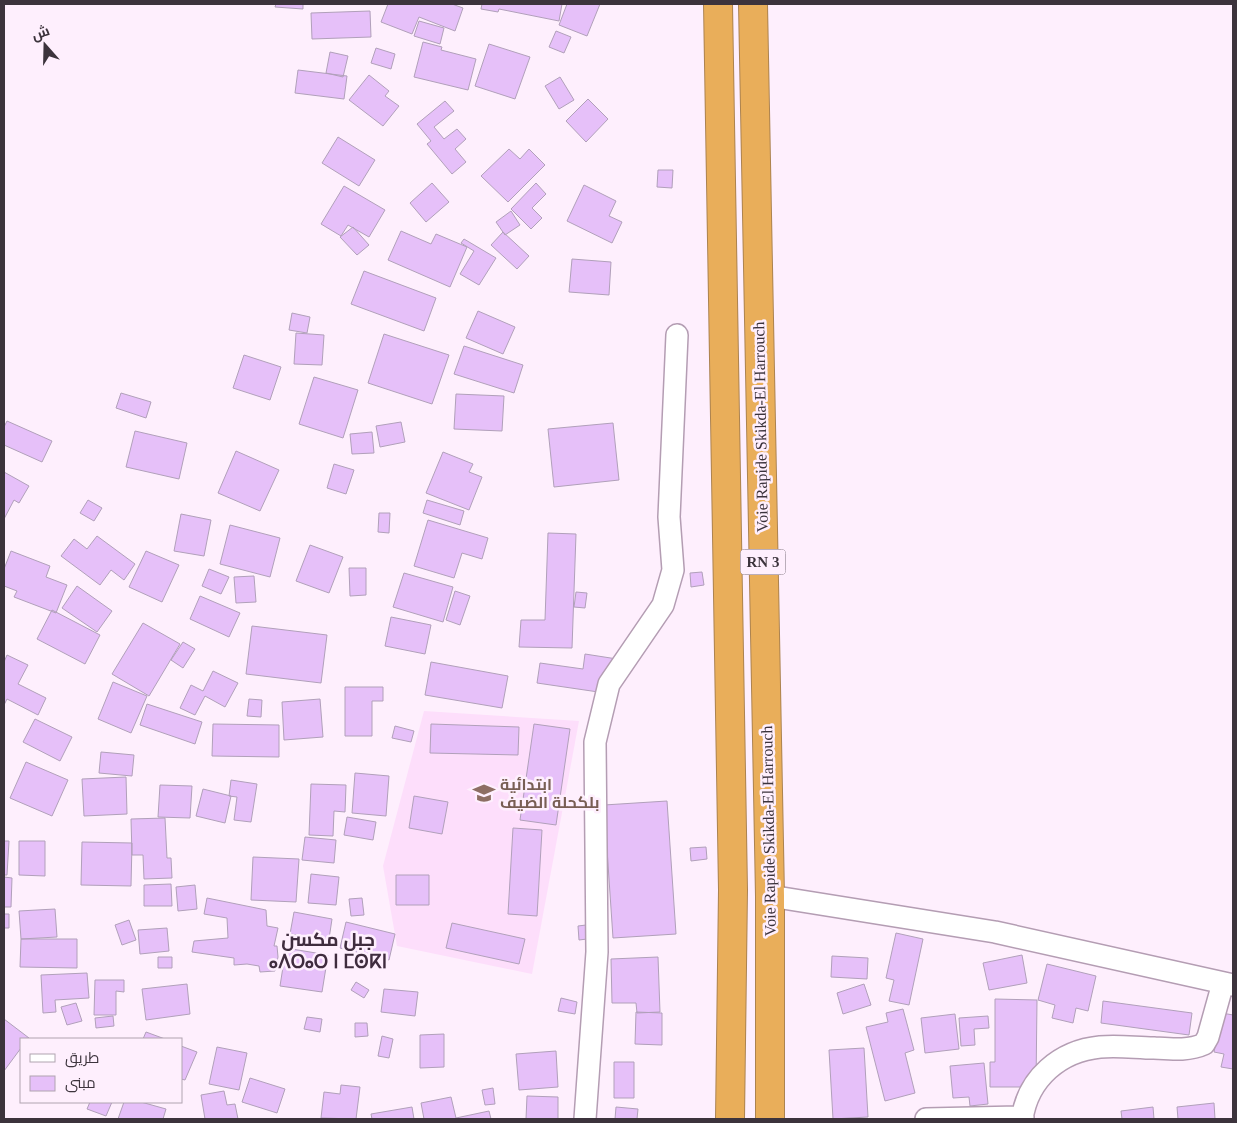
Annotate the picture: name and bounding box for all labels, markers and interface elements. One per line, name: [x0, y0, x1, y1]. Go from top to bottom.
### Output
north arrow: [20, 20, 70, 70]
text: ش: [29, 22, 52, 44]
street label: Voie Rapide Skikda-El Harrouch: [750, 321, 772, 533]
road number: RN 3: [740, 550, 786, 574]
street label: Voie Rapide Skikda-El Harrouch: [758, 725, 780, 937]
place label: ابتدائية بلكحلة الضيف: [500, 776, 599, 811]
school or university icon: ابتدائية بلكحلة الضيف: [471, 780, 497, 806]
district label: جبل مكسن ⴰⴷⵔⴰⵔ ⵏ ⵎⵙⴽⵏ: [269, 929, 387, 972]
legend: [20, 1038, 182, 1103]
text: طريق: [65, 1050, 99, 1068]
text: مبنى: [65, 1075, 96, 1093]

